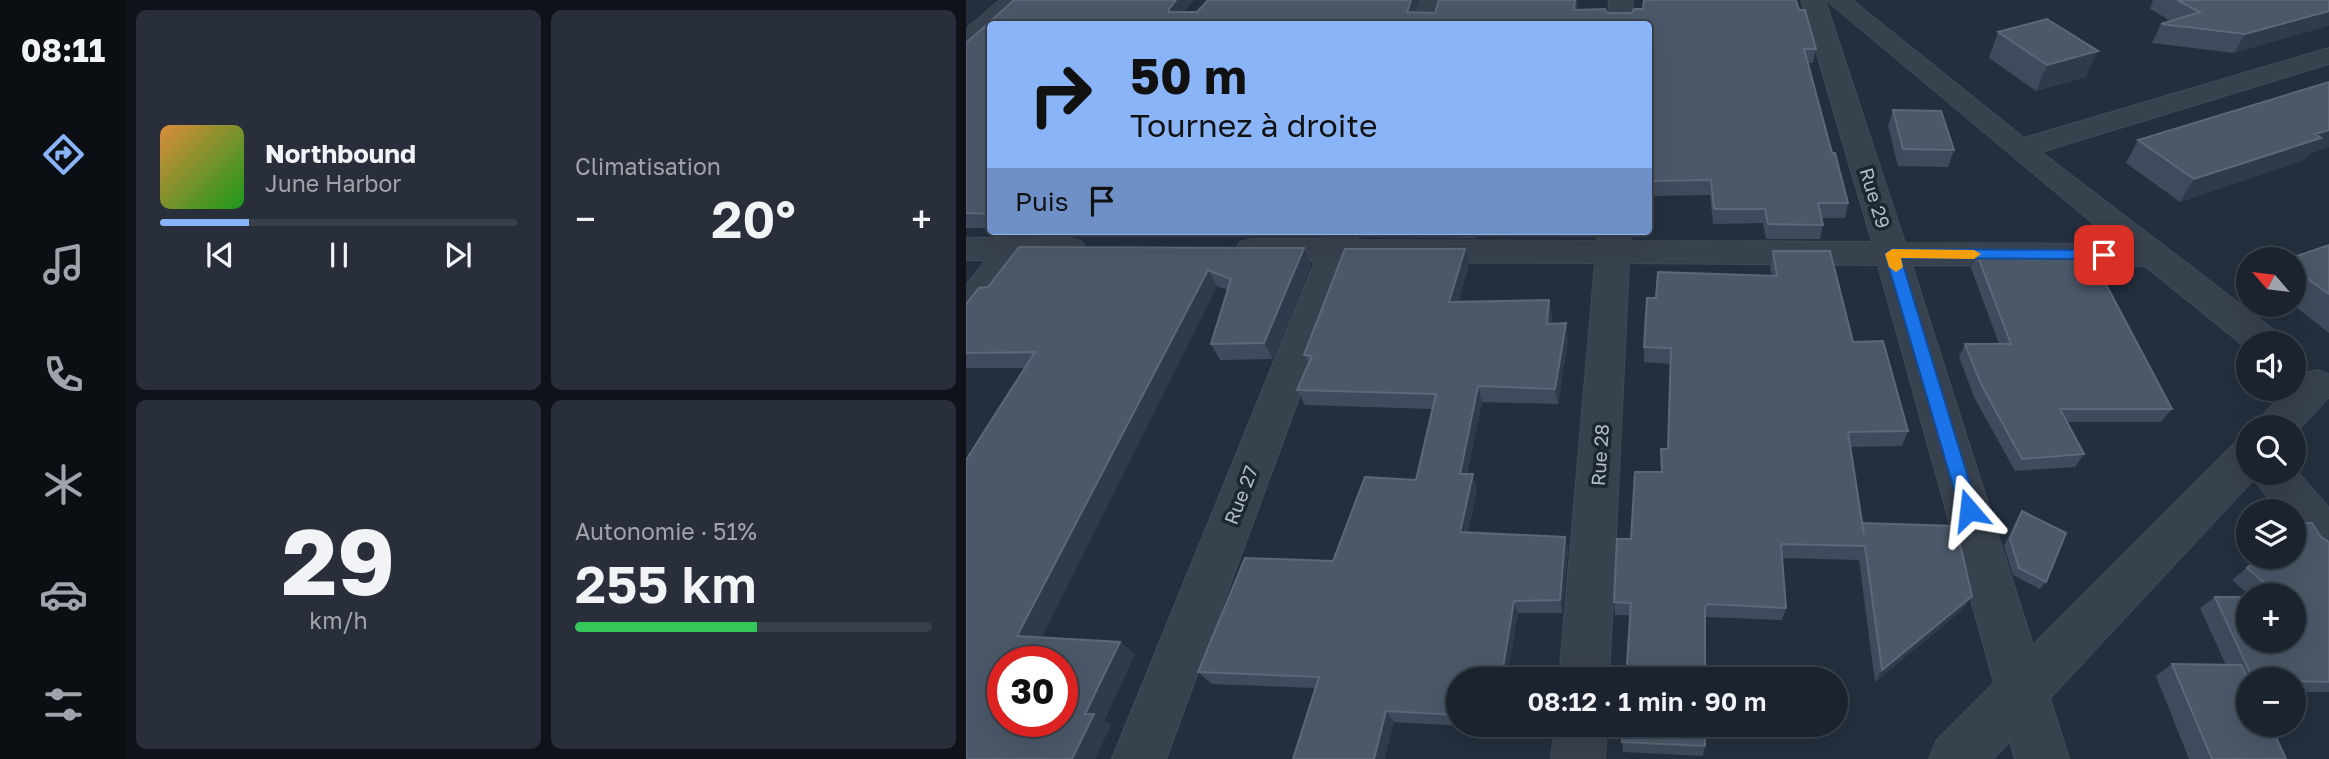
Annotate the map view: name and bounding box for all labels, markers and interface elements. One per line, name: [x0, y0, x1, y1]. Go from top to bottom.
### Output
text: 08:11: [21, 31, 105, 69]
text: 50 m: [1130, 46, 1247, 105]
icon: right: [1015, 49, 1106, 140]
text: Tournez à droite: [1130, 106, 1378, 144]
icon: directions: [39, 130, 88, 179]
text: Northbound: [265, 138, 416, 169]
text: Climatisation: [575, 152, 721, 180]
street label: Rue 29: [1855, 165, 1896, 231]
text: June Harbor: [265, 169, 401, 197]
icon: arrive: [1083, 182, 1121, 220]
text: Puis: [1015, 186, 1069, 217]
text: 20°: [711, 187, 796, 249]
text: −: [575, 196, 596, 241]
text: +: [911, 196, 932, 241]
pin: [2074, 225, 2134, 285]
icon: previous: [201, 236, 239, 274]
icon: pause: [320, 236, 358, 274]
icon: next: [439, 236, 477, 274]
icon: arrive: [2085, 236, 2123, 274]
icon: music: [39, 240, 88, 289]
north arrow: [2236, 247, 2306, 317]
map controls: [2236, 247, 2306, 737]
button: sound: [2236, 331, 2306, 401]
icon: phone: [39, 350, 88, 399]
button: search: [2236, 415, 2306, 485]
street label: Rue 28: [1586, 423, 1613, 487]
icon: climate: [39, 460, 88, 509]
street label: Rue 27: [1219, 462, 1262, 527]
position arrow: [1932, 473, 2006, 547]
button: layers: [2236, 499, 2306, 569]
text: 29: [282, 506, 395, 615]
text: Autonomie · 51%: [575, 517, 757, 545]
text: 255 km: [575, 552, 757, 614]
icon: car: [39, 570, 88, 619]
button: +: [2236, 583, 2306, 653]
text: km/h: [309, 606, 368, 634]
speed limit sign: 30: [987, 646, 1078, 737]
button: −: [2236, 667, 2306, 737]
icon: filters: [39, 680, 88, 729]
text: 08:12 · 1 min · 90 m: [1527, 686, 1767, 717]

